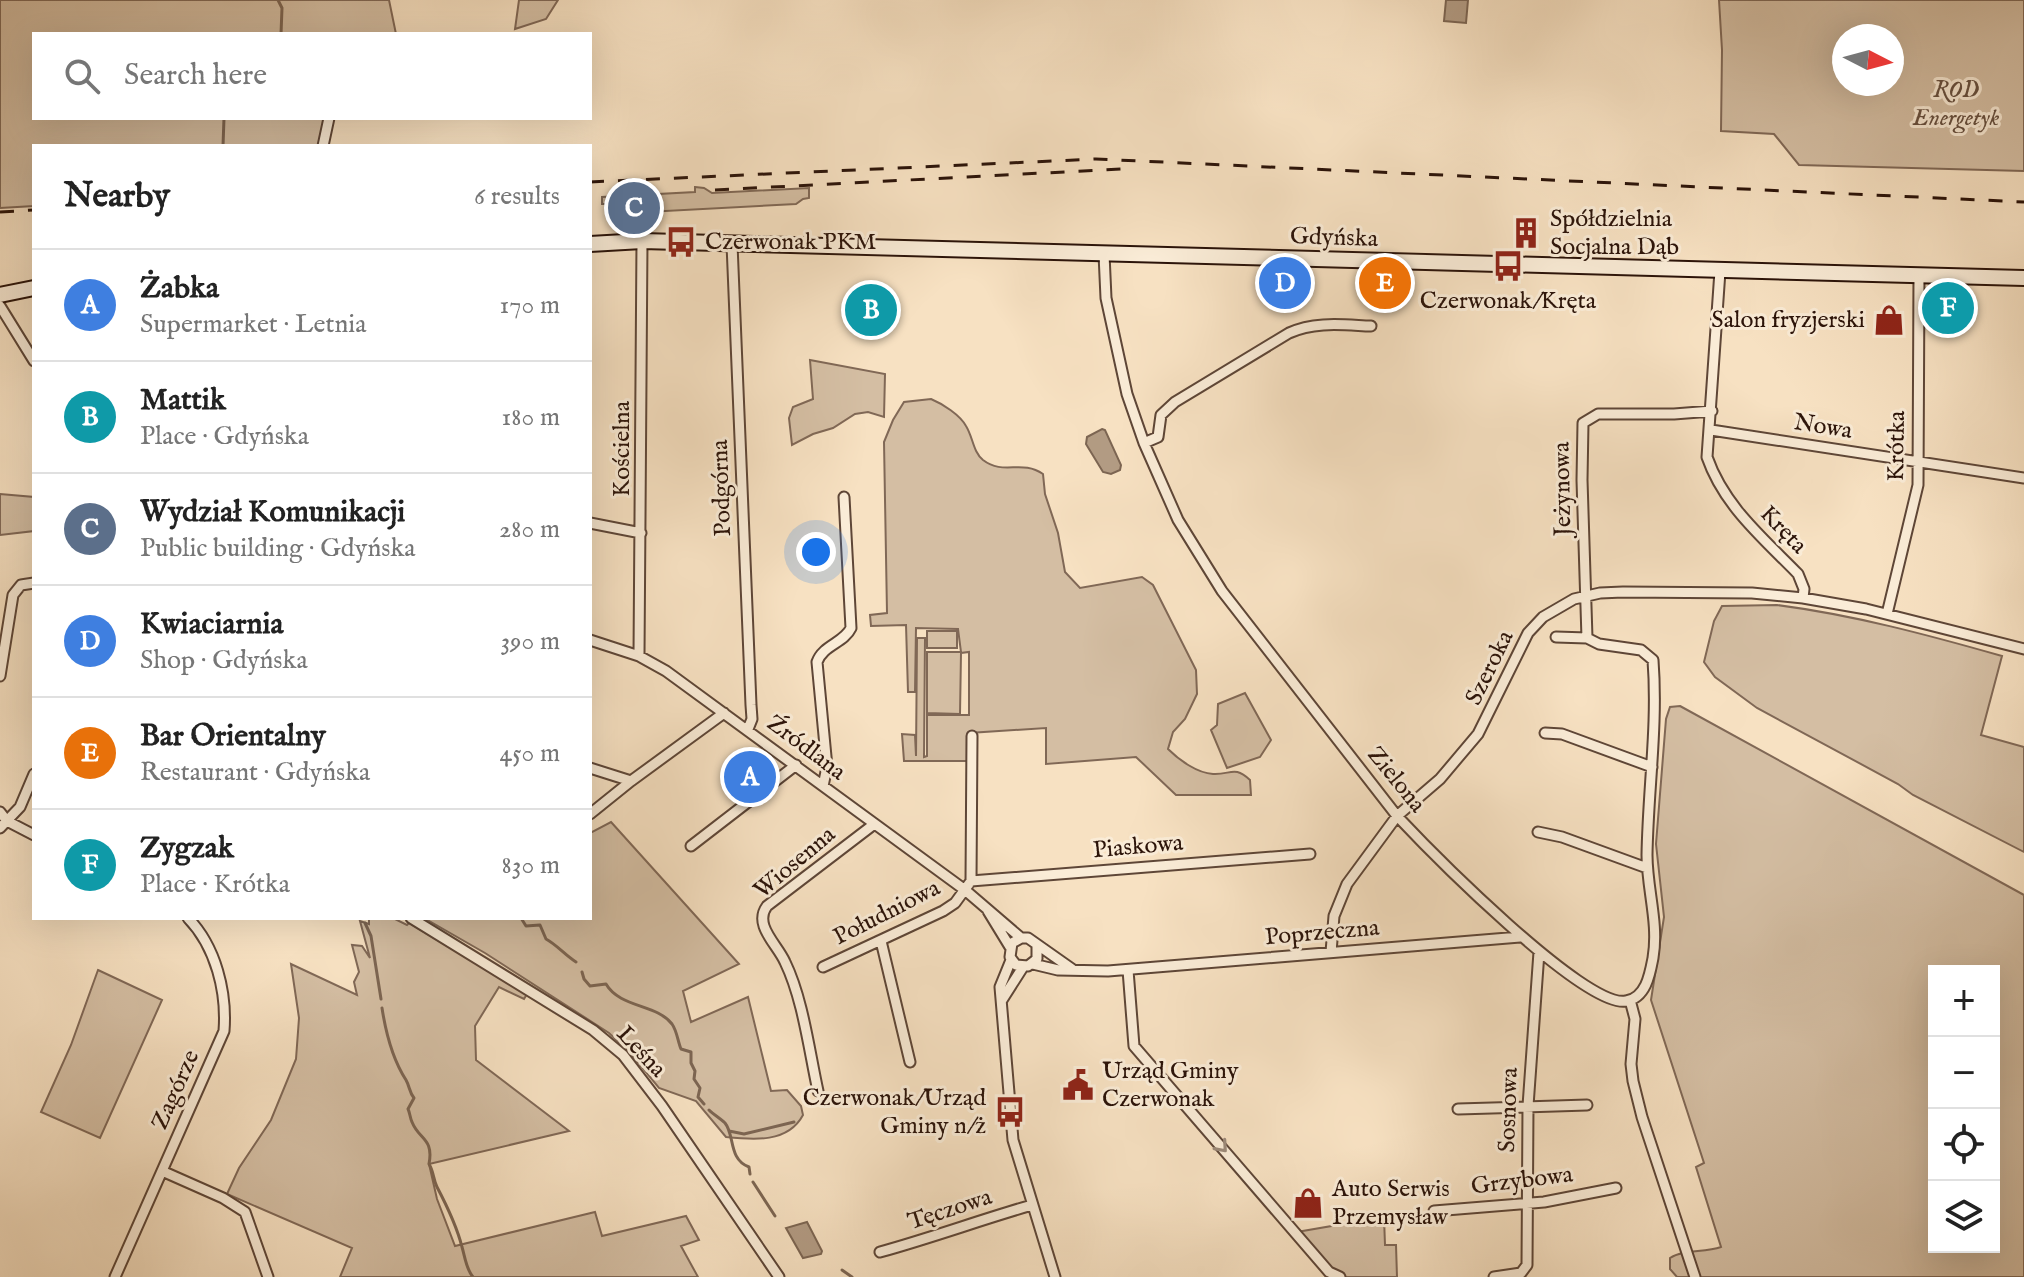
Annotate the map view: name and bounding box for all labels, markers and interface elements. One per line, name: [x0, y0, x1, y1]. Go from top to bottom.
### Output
north arrow: [1832, 24, 1904, 96]
search box: [32, 32, 592, 120]
icon: search: [60, 54, 104, 98]
text: Search here: [124, 57, 267, 95]
park label: ROD Energetyk: [1912, 75, 2000, 134]
text: Nearby: [64, 175, 170, 218]
pin: C: [608, 178, 660, 238]
text: 6 results: [474, 180, 560, 213]
place label: Spółdzielnia Socjalna Dąb: [1550, 204, 1679, 263]
building icon: Spółdzielnia Socjalna Dąb: [1509, 216, 1543, 250]
street label: Gdyńska: [1289, 221, 1379, 255]
bus stop icon: Czerwonak PKM: [664, 225, 698, 259]
place label: Czerwonak PKM: [705, 227, 876, 258]
bus stop icon: Czerwonak/Kręta: [1491, 249, 1525, 283]
pin: D: [1259, 253, 1311, 313]
pin: E: [1359, 253, 1411, 313]
text: Żabka: [140, 270, 219, 308]
pin: F: [1922, 278, 1974, 338]
pin: B: [845, 280, 897, 340]
place label: Czerwonak/Kręta: [1420, 286, 1597, 317]
text: A: [81, 289, 99, 322]
text: 170 m: [500, 289, 560, 322]
shop icon: Salon fryzjerski: [1872, 303, 1906, 337]
place label: Salon fryzjerski: [1711, 305, 1865, 336]
text: Supermarket · Letnia: [140, 308, 366, 341]
text: Mattik: [140, 382, 226, 420]
street label: Kościelna: [607, 400, 638, 497]
text: B: [81, 401, 99, 434]
text: 180 m: [502, 401, 560, 434]
street label: Nowa: [1791, 407, 1855, 447]
street label: Krótka: [1881, 410, 1913, 482]
text: Place · Gdyńska: [140, 420, 309, 453]
street label: Podgórna: [705, 438, 739, 537]
street label: Jeżynowa: [1547, 441, 1579, 540]
text: Wydział Komunikacji: [140, 494, 405, 532]
street label: Kręta: [1752, 499, 1814, 561]
text: C: [81, 513, 99, 546]
text: 280 m: [499, 513, 560, 546]
text: Public building · Gdyńska: [140, 532, 416, 565]
your location: [796, 532, 836, 572]
text: Kwiaciarnia: [140, 606, 283, 644]
text: D: [80, 625, 100, 658]
text: 390 m: [500, 625, 560, 658]
street label: Szeroka: [1459, 625, 1522, 710]
text: Shop · Gdyńska: [140, 644, 308, 677]
street label: Źródlana: [760, 708, 852, 788]
text: Bar Orientalny: [140, 718, 326, 756]
text: E: [81, 737, 99, 770]
text: 450 m: [500, 737, 560, 770]
street label: Zielona: [1360, 740, 1433, 820]
pin: A: [724, 747, 776, 807]
text: Restaurant · Gdyńska: [140, 756, 370, 789]
street label: Wiosenna: [748, 819, 843, 906]
street label: Piaskowa: [1092, 828, 1185, 866]
text: Zygzak: [140, 830, 234, 868]
text: F: [82, 849, 98, 882]
text: 830 m: [502, 849, 560, 882]
text: Place · Krótka: [140, 868, 290, 901]
street label: Południowa: [828, 873, 946, 953]
street label: Poprzeczna: [1263, 913, 1381, 953]
map controls: [1928, 965, 2000, 1253]
button: +: [1928, 965, 2000, 1037]
street label: Leśna: [609, 1020, 673, 1085]
button: −: [1928, 1037, 2000, 1109]
street label: Zagórze: [145, 1045, 207, 1135]
place label: Urząd Gminy Czerwonak: [1102, 1056, 1239, 1115]
street label: Sosnowa: [1492, 1066, 1526, 1153]
public building icon: Urząd Gminy Czerwonak: [1061, 1068, 1095, 1102]
place label: Czerwonak/Urząd Gminy n/ż: [803, 1083, 986, 1142]
bus stop icon: Czerwonak/Urząd Gminy n/ż: [993, 1095, 1027, 1129]
button: locate: [1928, 1109, 2000, 1181]
one-way arrow: [1213, 1137, 1227, 1152]
street label: Grzybowa: [1469, 1159, 1575, 1203]
place label: Auto Serwis Przemysław: [1331, 1174, 1450, 1233]
button: layers: [1928, 1181, 2000, 1253]
street label: Tęczowa: [904, 1182, 997, 1238]
shop icon: Auto Serwis Przemysław: [1291, 1186, 1325, 1220]

